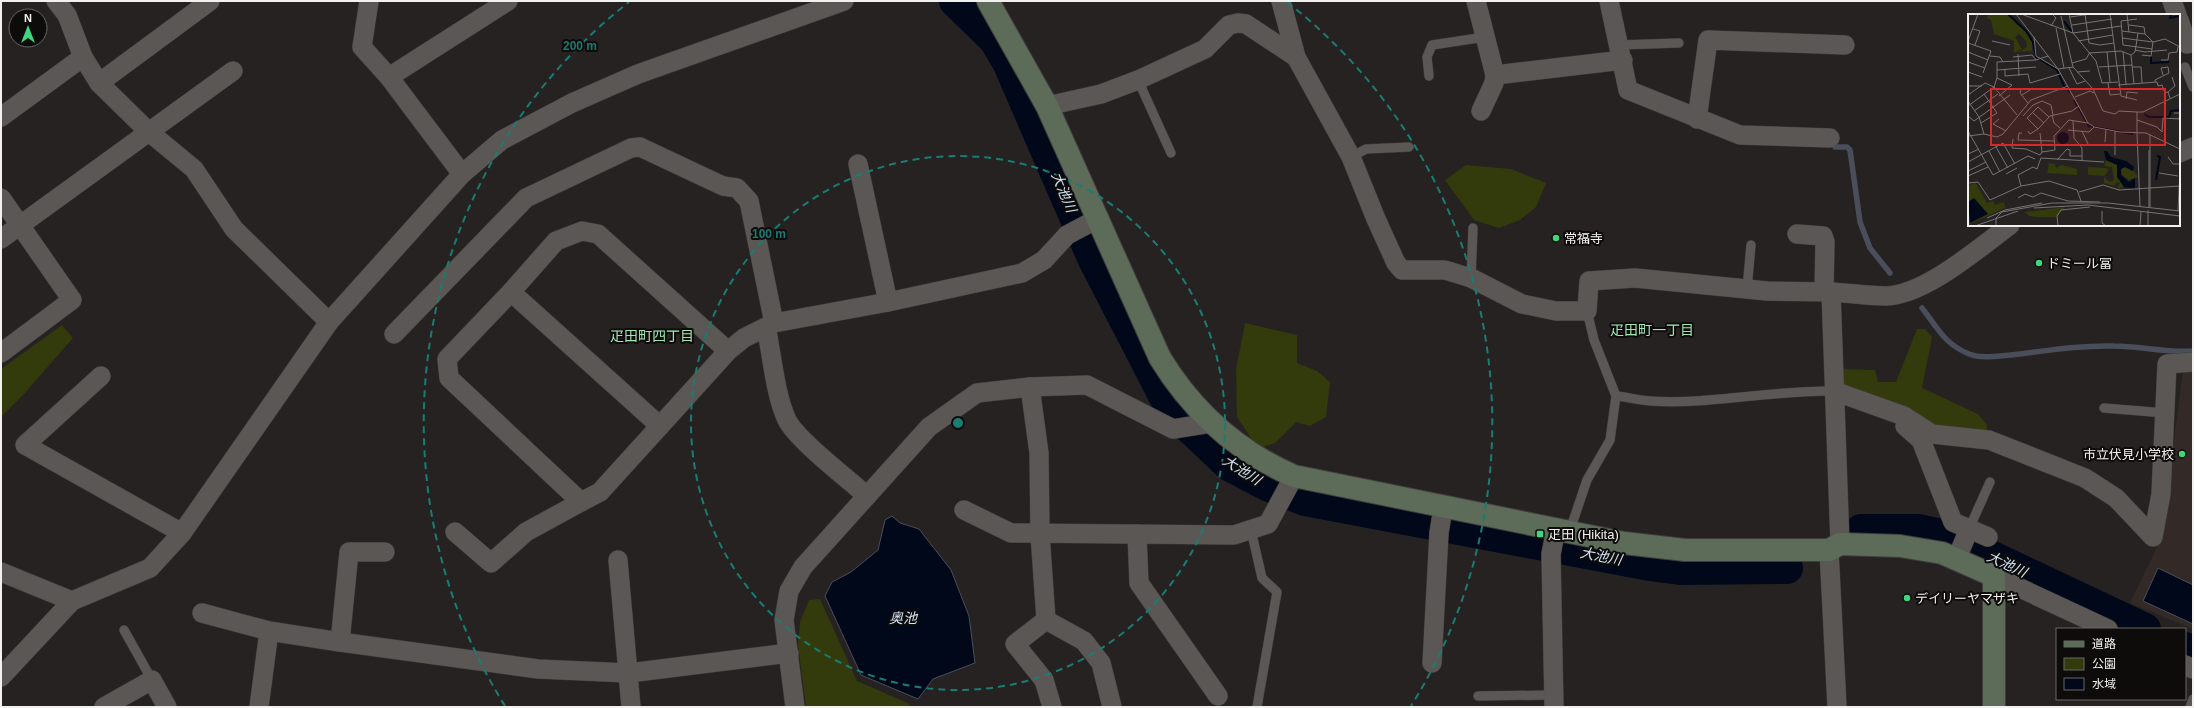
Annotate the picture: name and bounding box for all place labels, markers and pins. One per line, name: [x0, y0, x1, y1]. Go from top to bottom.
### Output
place label: 常福寺: [1564, 231, 1603, 246]
marker: 常福寺: [1551, 233, 1561, 243]
place label: ドミール冨: [2047, 256, 2112, 271]
marker: ドミール冨: [2034, 258, 2044, 268]
centre of rings: [951, 416, 965, 430]
place label: 市立伏見小学校: [2083, 447, 2174, 462]
marker: 市立伏見小学校: [2177, 449, 2187, 459]
place label: 疋田 (Hikita): [1548, 527, 1619, 542]
marker: 疋田 (Hikita): [1535, 529, 1545, 539]
place label: デイリーヤマザキ: [1915, 591, 2019, 606]
marker: デイリーヤマザキ: [1902, 593, 1912, 603]

